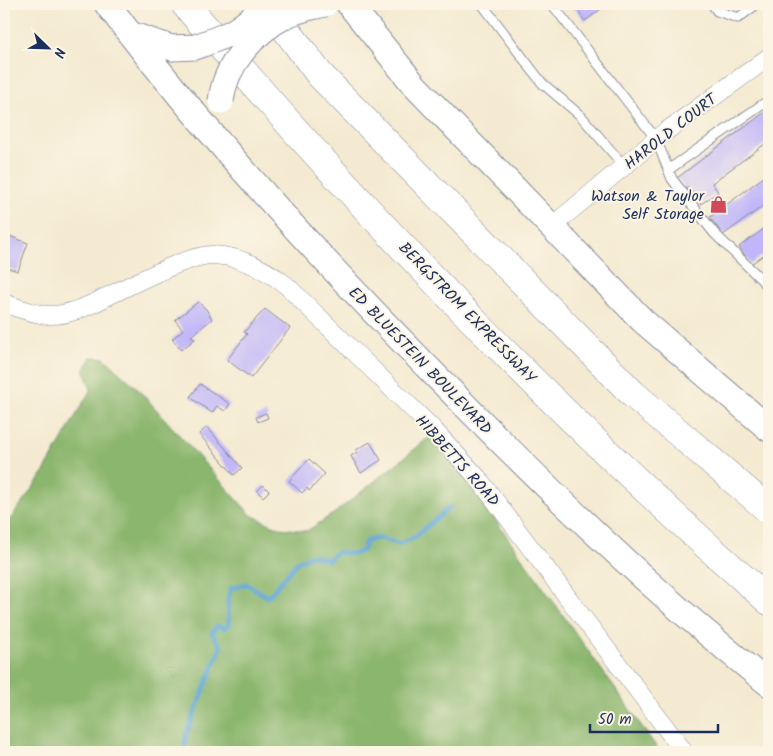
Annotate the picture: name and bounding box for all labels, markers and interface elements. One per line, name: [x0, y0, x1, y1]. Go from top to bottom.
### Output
north arrow: [22, 22, 72, 72]
text: N: [47, 44, 71, 61]
street label: HAROLD COURT: [619, 87, 724, 176]
place label: Watson & Taylor Self Storage: [591, 184, 706, 227]
shop icon: Watson & Taylor Self Storage: [708, 194, 728, 214]
street label: BERGSTROM EXPRESSWAY: [392, 236, 542, 390]
street label: ED BLUESTEIN BOULEVARD: [342, 281, 498, 441]
street label: HIBBETTS ROAD: [409, 409, 505, 513]
scale bar: [590, 701, 718, 733]
text: 50 m: [598, 708, 632, 732]

